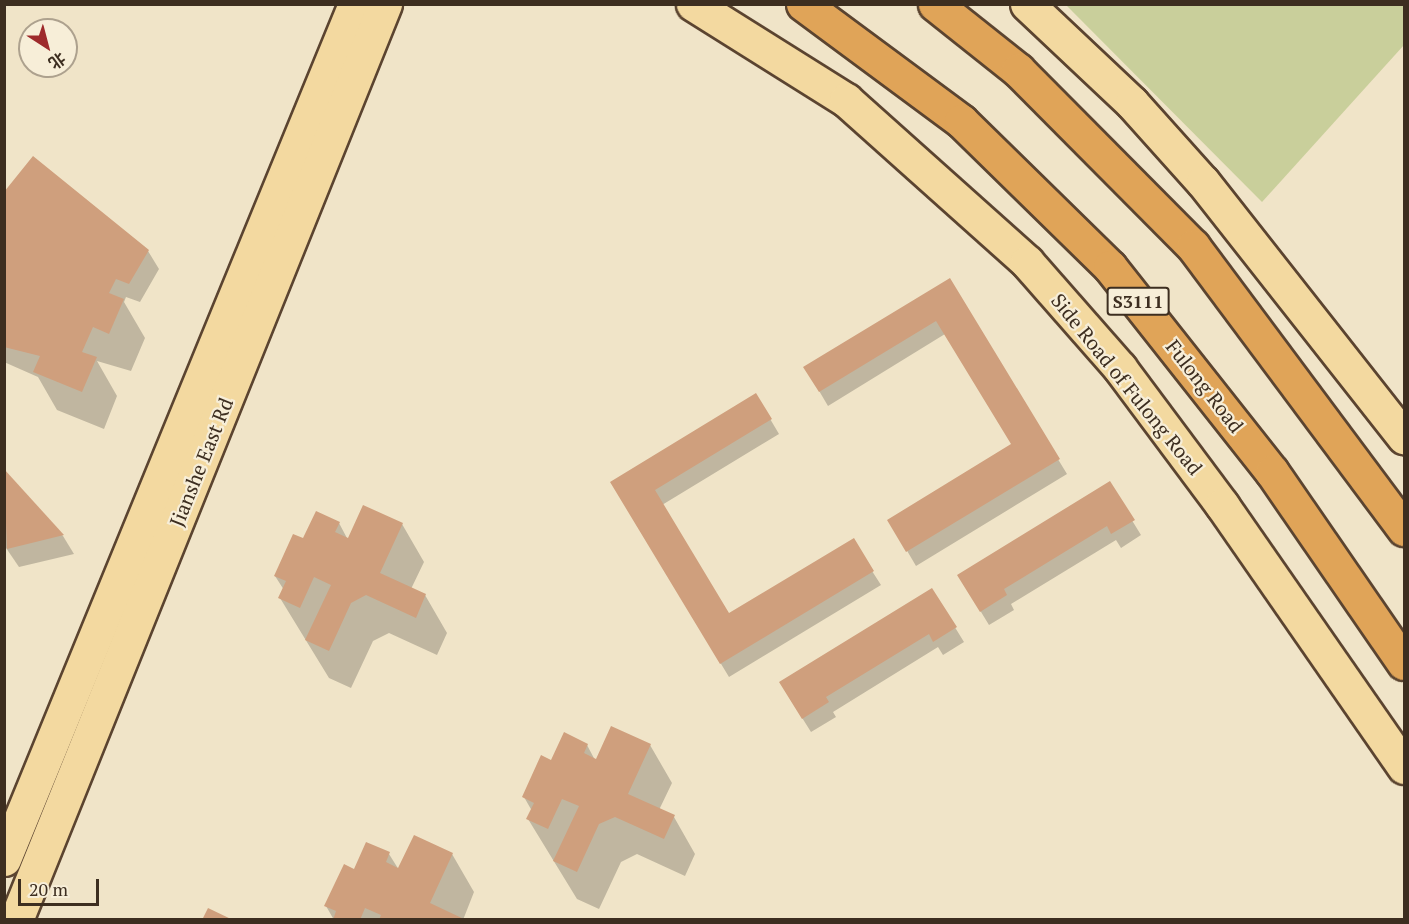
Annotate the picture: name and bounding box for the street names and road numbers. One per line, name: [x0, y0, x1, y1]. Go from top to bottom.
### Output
road number: S3111: [1106, 286, 1170, 316]
street label: Side Road of Fulong Road: [1046, 289, 1208, 479]
street label: Fulong Road: [1161, 335, 1249, 437]
street label: Jianshe East Rd: [164, 394, 238, 530]

